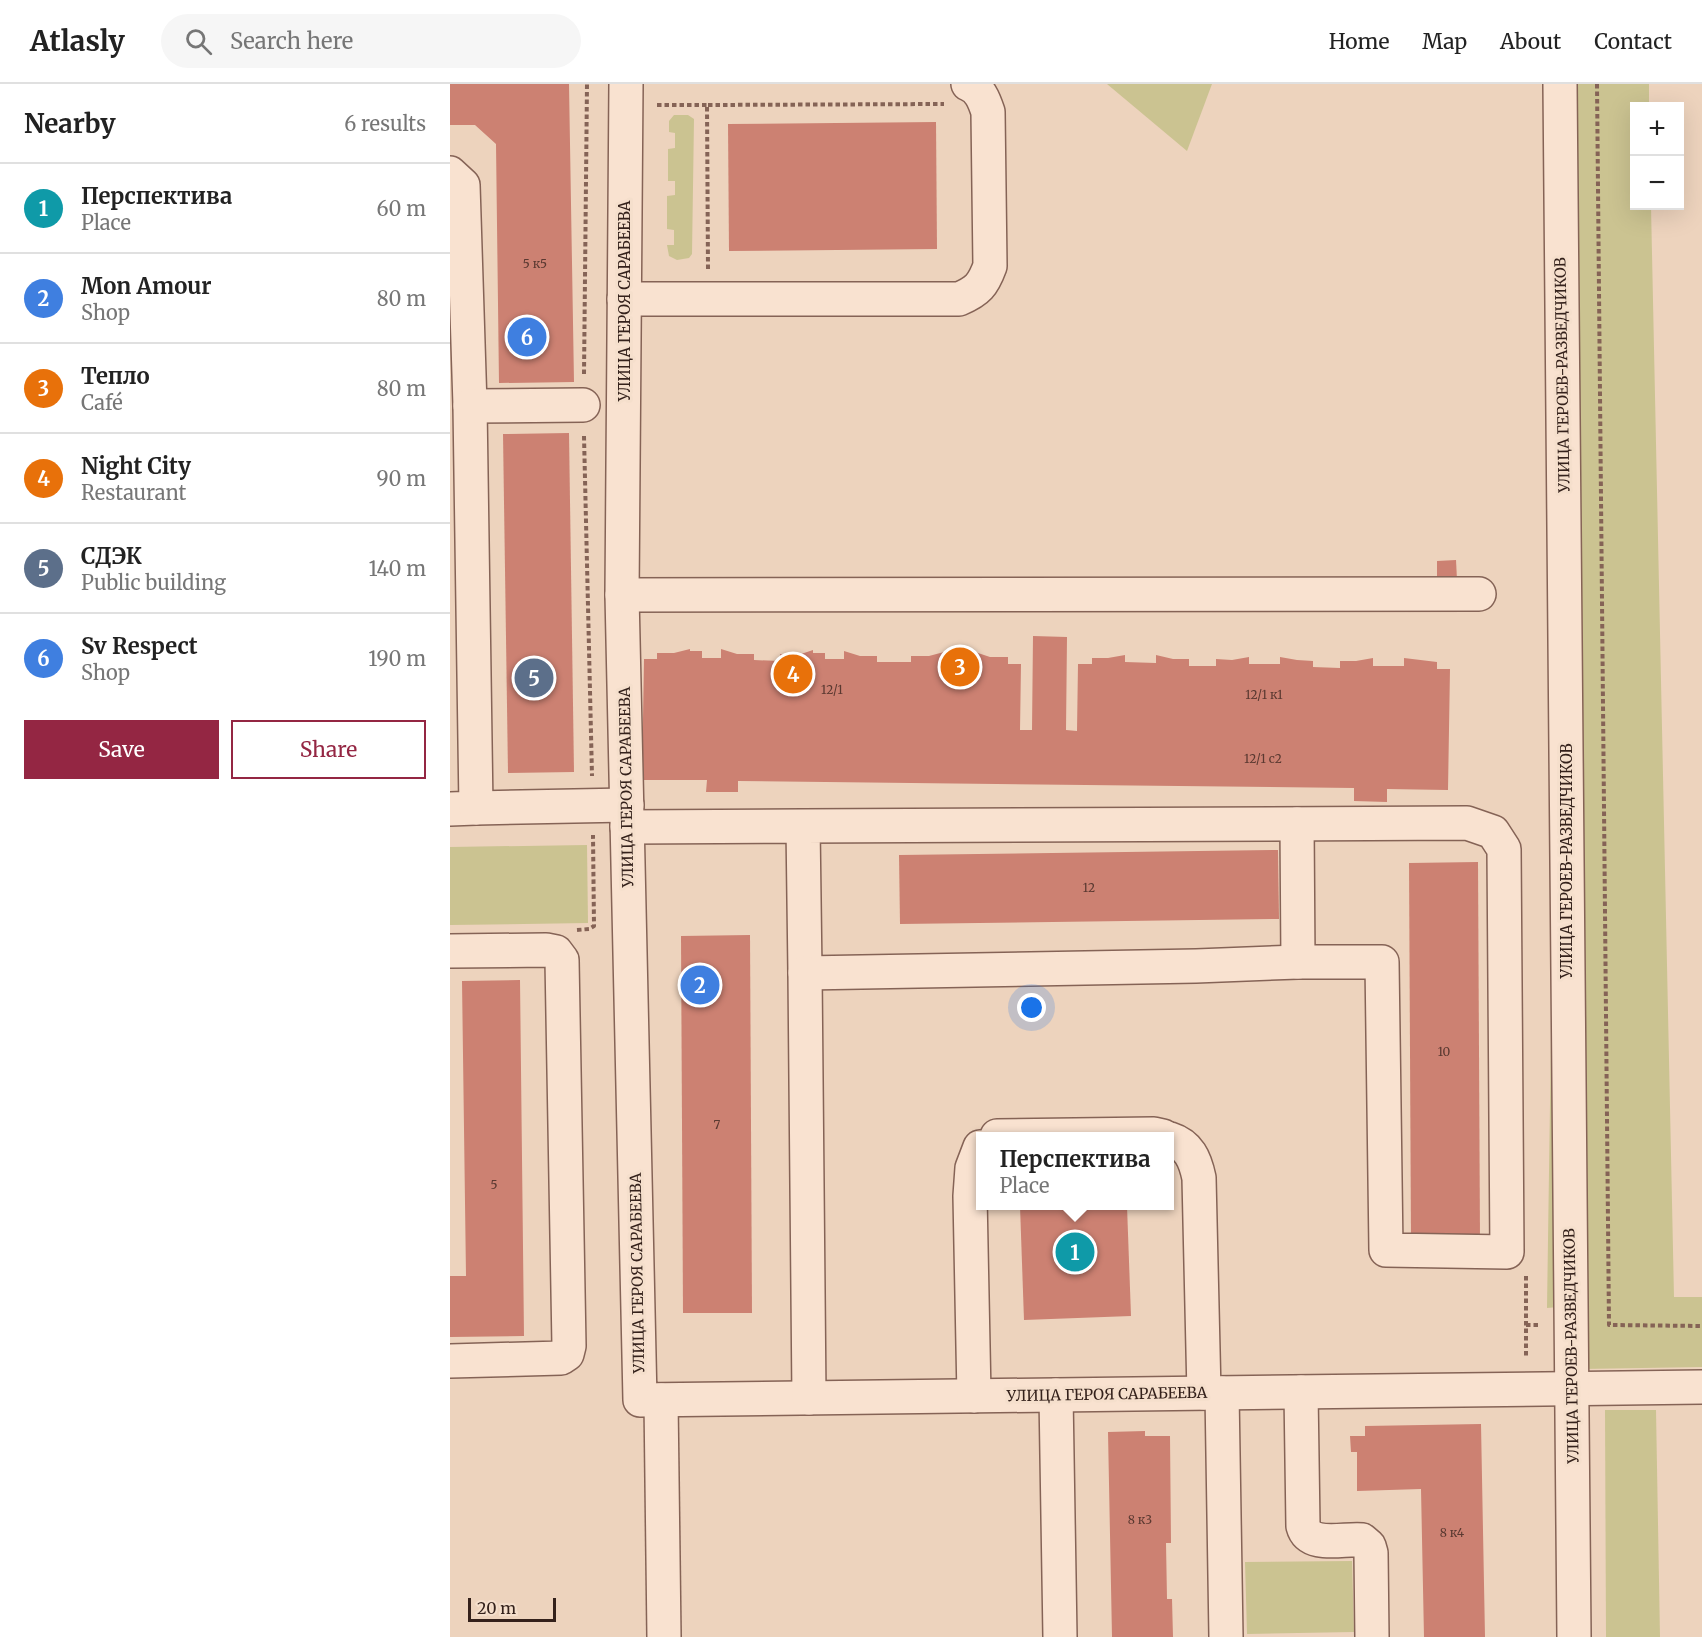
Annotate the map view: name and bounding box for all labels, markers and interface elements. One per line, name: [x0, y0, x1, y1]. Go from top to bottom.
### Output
search box: [161, 14, 581, 68]
text: Atlasly: [30, 23, 125, 59]
icon: search: [182, 25, 215, 58]
text: Search here: [230, 27, 353, 55]
text: Home: [1329, 28, 1389, 55]
text: Map: [1422, 28, 1467, 55]
text: About: [1500, 28, 1561, 55]
text: Contact: [1594, 28, 1672, 55]
map controls: [1630, 102, 1684, 210]
button: +: [1630, 102, 1684, 156]
text: Nearby: [24, 107, 116, 140]
text: 6 results: [344, 111, 426, 136]
button: −: [1630, 156, 1684, 210]
text: Перспектива: [81, 182, 232, 210]
text: 1: [39, 196, 48, 221]
text: 60 m: [376, 196, 426, 221]
street label: УЛИЦА ГЕРОЯ САРАБЕЕВА: [615, 200, 634, 402]
text: Place: [81, 210, 131, 235]
house number: 5 к5: [523, 256, 547, 271]
street label: УЛИЦА ГЕРОЕВ-РАЗВЕДЧИКОВ: [1550, 257, 1574, 494]
text: Mon Amour: [81, 272, 212, 300]
text: 2: [38, 286, 49, 311]
text: 80 m: [377, 286, 426, 311]
text: Shop: [81, 300, 130, 325]
pin: 6: [508, 314, 547, 360]
text: Тепло: [81, 362, 150, 390]
text: 3: [38, 376, 49, 401]
text: 80 m: [377, 376, 426, 401]
text: Café: [81, 390, 123, 415]
text: Night City: [81, 452, 191, 480]
text: 4: [37, 466, 50, 491]
text: 90 m: [376, 466, 426, 491]
text: Restaurant: [81, 480, 186, 505]
text: СДЭК: [81, 542, 142, 570]
text: 5: [38, 556, 49, 581]
text: 140 m: [369, 556, 426, 581]
text: Public building: [81, 570, 226, 595]
text: Sv Respect: [81, 632, 198, 660]
pin: 3: [940, 644, 980, 690]
text: 6: [37, 646, 50, 671]
text: 190 m: [368, 646, 426, 671]
pin: 4: [774, 652, 812, 696]
pin: 5: [514, 656, 554, 700]
text: Shop: [81, 660, 130, 685]
house number: 12/1: [821, 682, 844, 697]
street label: УЛИЦА ГЕРОЯ САРАБЕЕВА: [615, 686, 637, 889]
house number: 12/1 к1: [1245, 687, 1283, 702]
button: Save: [24, 720, 219, 779]
button: Share: [231, 720, 426, 779]
street label: УЛИЦА ГЕРОЕВ-РАЗВЕДЧИКОВ: [1557, 743, 1576, 980]
house number: 12/1 с2: [1244, 751, 1282, 766]
house number: 12: [1083, 880, 1095, 895]
pin: 2: [680, 962, 720, 1008]
your location: [1017, 993, 1046, 1022]
house number: 10: [1438, 1044, 1451, 1059]
house number: 7: [714, 1117, 721, 1132]
popup: [976, 1132, 1174, 1210]
text: Перспектива: [999, 1145, 1151, 1173]
street label: УЛИЦА ГЕРОЯ САРАБЕЕВА: [626, 1172, 648, 1375]
text: Place: [999, 1173, 1049, 1198]
house number: 5: [490, 1177, 498, 1192]
street label: УЛИЦА ГЕРОЕВ-РАЗВЕДЧИКОВ: [1559, 1228, 1583, 1465]
pin: 1: [1056, 1230, 1094, 1274]
street label: УЛИЦА ГЕРОЯ САРАБЕЕВА: [1005, 1383, 1208, 1405]
house number: 8 к3: [1128, 1512, 1152, 1527]
house number: 8 к4: [1440, 1525, 1465, 1540]
scale bar: [468, 1595, 556, 1622]
text: 20 m: [477, 1598, 516, 1618]

